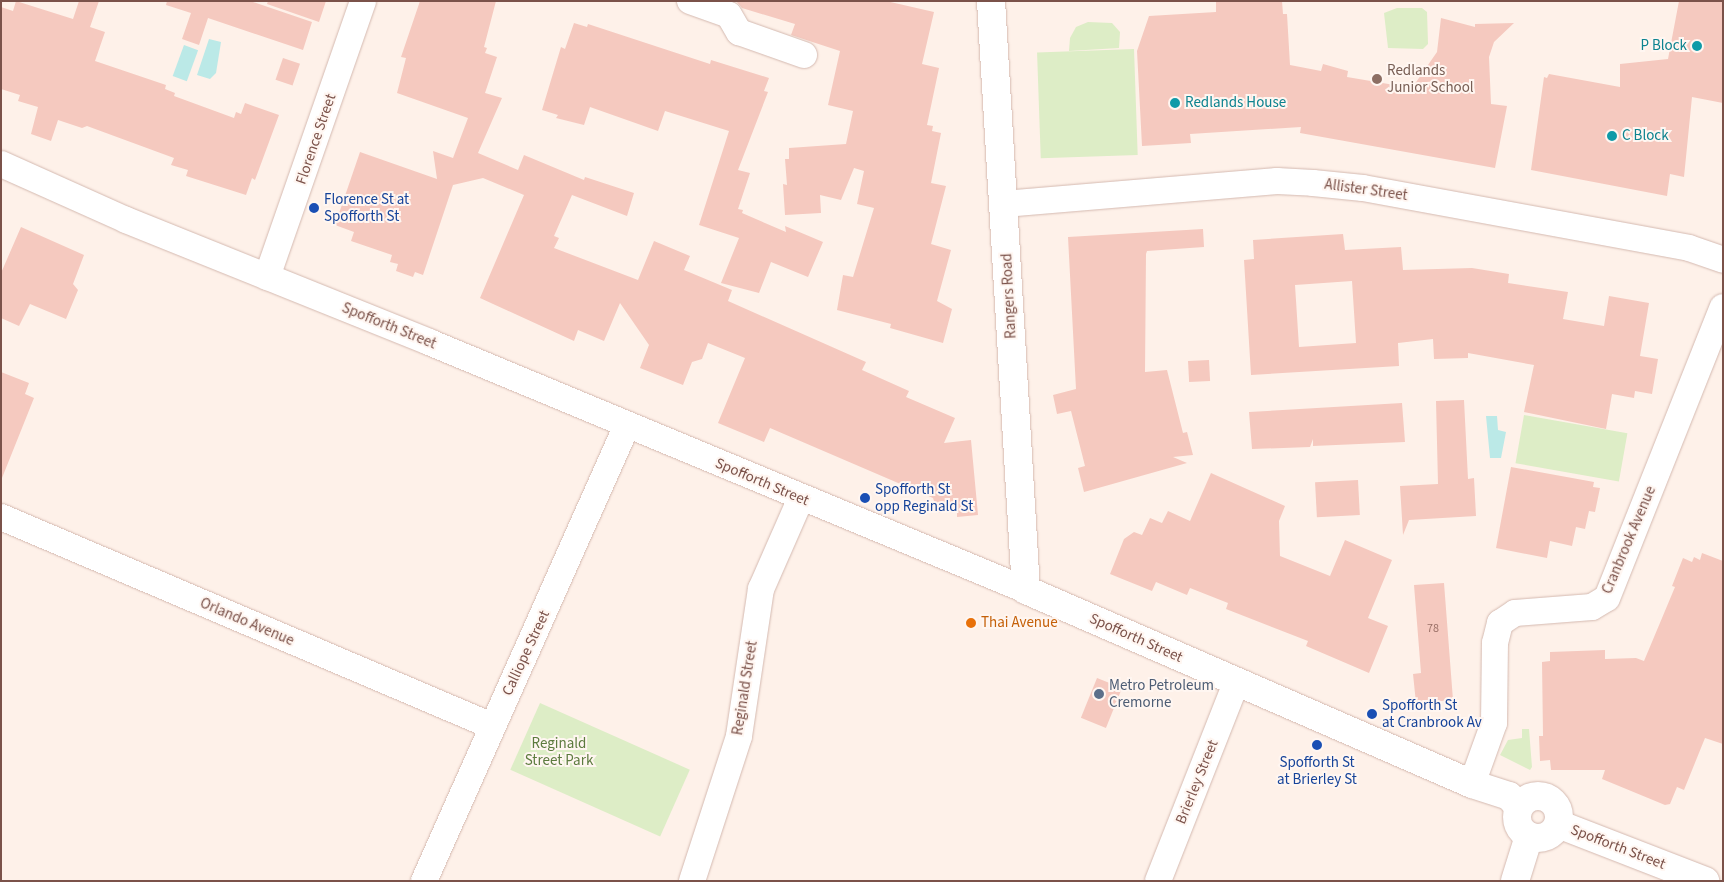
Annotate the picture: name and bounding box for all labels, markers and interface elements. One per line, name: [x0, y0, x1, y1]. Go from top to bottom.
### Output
place label: P Block: [1640, 37, 1687, 55]
marker: P Block: [1691, 40, 1703, 52]
place label: Redlands Junior School: [1387, 61, 1474, 96]
marker: Redlands Junior School: [1371, 73, 1383, 85]
street label: Florence Street: [292, 91, 340, 187]
place label: Redlands House: [1185, 94, 1286, 112]
marker: Redlands House: [1169, 97, 1181, 109]
place label: C Block: [1622, 127, 1669, 145]
marker: C Block: [1606, 130, 1618, 142]
street label: Allister Street: [1323, 175, 1409, 205]
place label: Florence St at Spofforth St: [324, 190, 409, 225]
marker: Florence St at Spofforth St: [308, 202, 320, 214]
street label: Rangers Road: [998, 253, 1020, 339]
street label: Spofforth Street: [339, 299, 439, 353]
street label: Spofforth Street: [712, 454, 812, 510]
place label: Spofforth St opp Reginald St: [875, 480, 973, 515]
street label: Cranbrook Avenue: [1598, 483, 1660, 597]
marker: Spofforth St opp Reginald St: [859, 492, 871, 504]
street label: Orlando Avenue: [197, 594, 297, 650]
street label: Calliope Street: [498, 608, 554, 698]
street label: Spofforth Street: [1087, 609, 1185, 667]
place label: Thai Avenue: [981, 614, 1058, 632]
marker: Thai Avenue: [965, 617, 977, 629]
house number: 78: [1427, 622, 1439, 636]
street label: Reginald Street: [729, 639, 761, 737]
place label: Metro Petroleum Cremorne: [1109, 676, 1214, 711]
marker: Metro Petroleum Cremorne: [1093, 688, 1105, 700]
place label: Spofforth St at Cranbrook Av: [1382, 696, 1482, 731]
marker: Spofforth St at Cranbrook Av: [1366, 708, 1378, 720]
park label: Reginald Street Park: [525, 734, 593, 769]
street label: Brierley Street: [1172, 737, 1222, 827]
marker: Spofforth St at Brierley St: [1311, 739, 1323, 751]
place label: Spofforth St at Brierley St: [1277, 753, 1357, 788]
street label: Spofforth Street: [1568, 821, 1668, 873]

